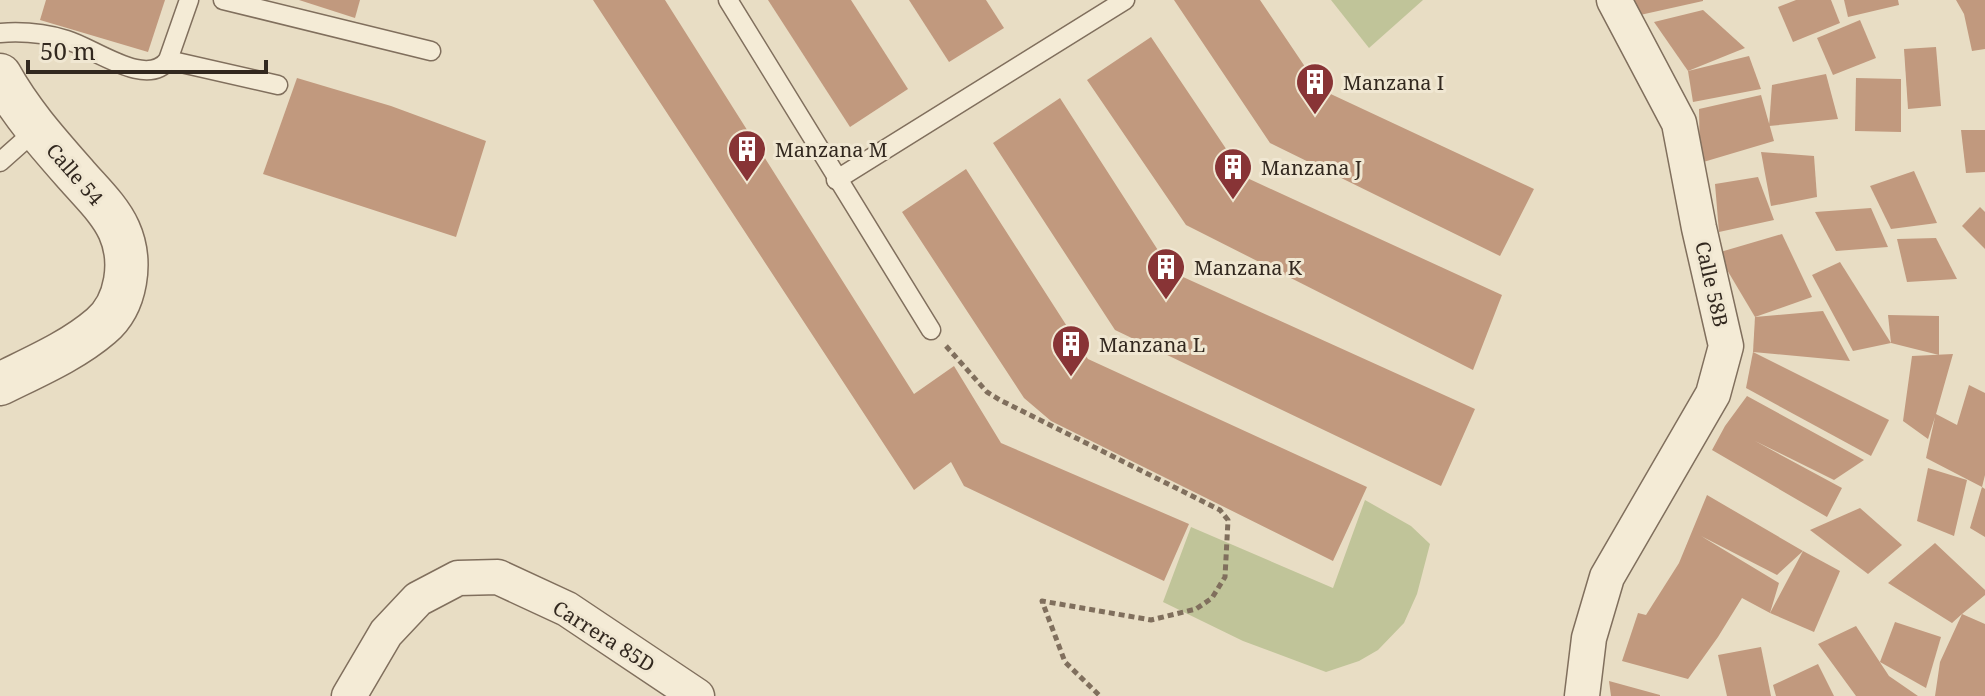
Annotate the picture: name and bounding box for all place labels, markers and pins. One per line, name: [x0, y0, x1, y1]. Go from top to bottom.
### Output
building icon: Manzana I: [1294, 61, 1336, 116]
place label: Manzana I: [1343, 69, 1444, 96]
building icon: Manzana M: [726, 128, 768, 183]
place label: Manzana M: [775, 136, 888, 163]
building icon: Manzana J: [1212, 146, 1254, 201]
place label: Manzana J: [1261, 154, 1362, 181]
building icon: Manzana K: [1145, 246, 1187, 301]
place label: Manzana K: [1194, 254, 1303, 281]
building icon: Manzana L: [1050, 323, 1092, 378]
place label: Manzana L: [1099, 331, 1205, 358]

